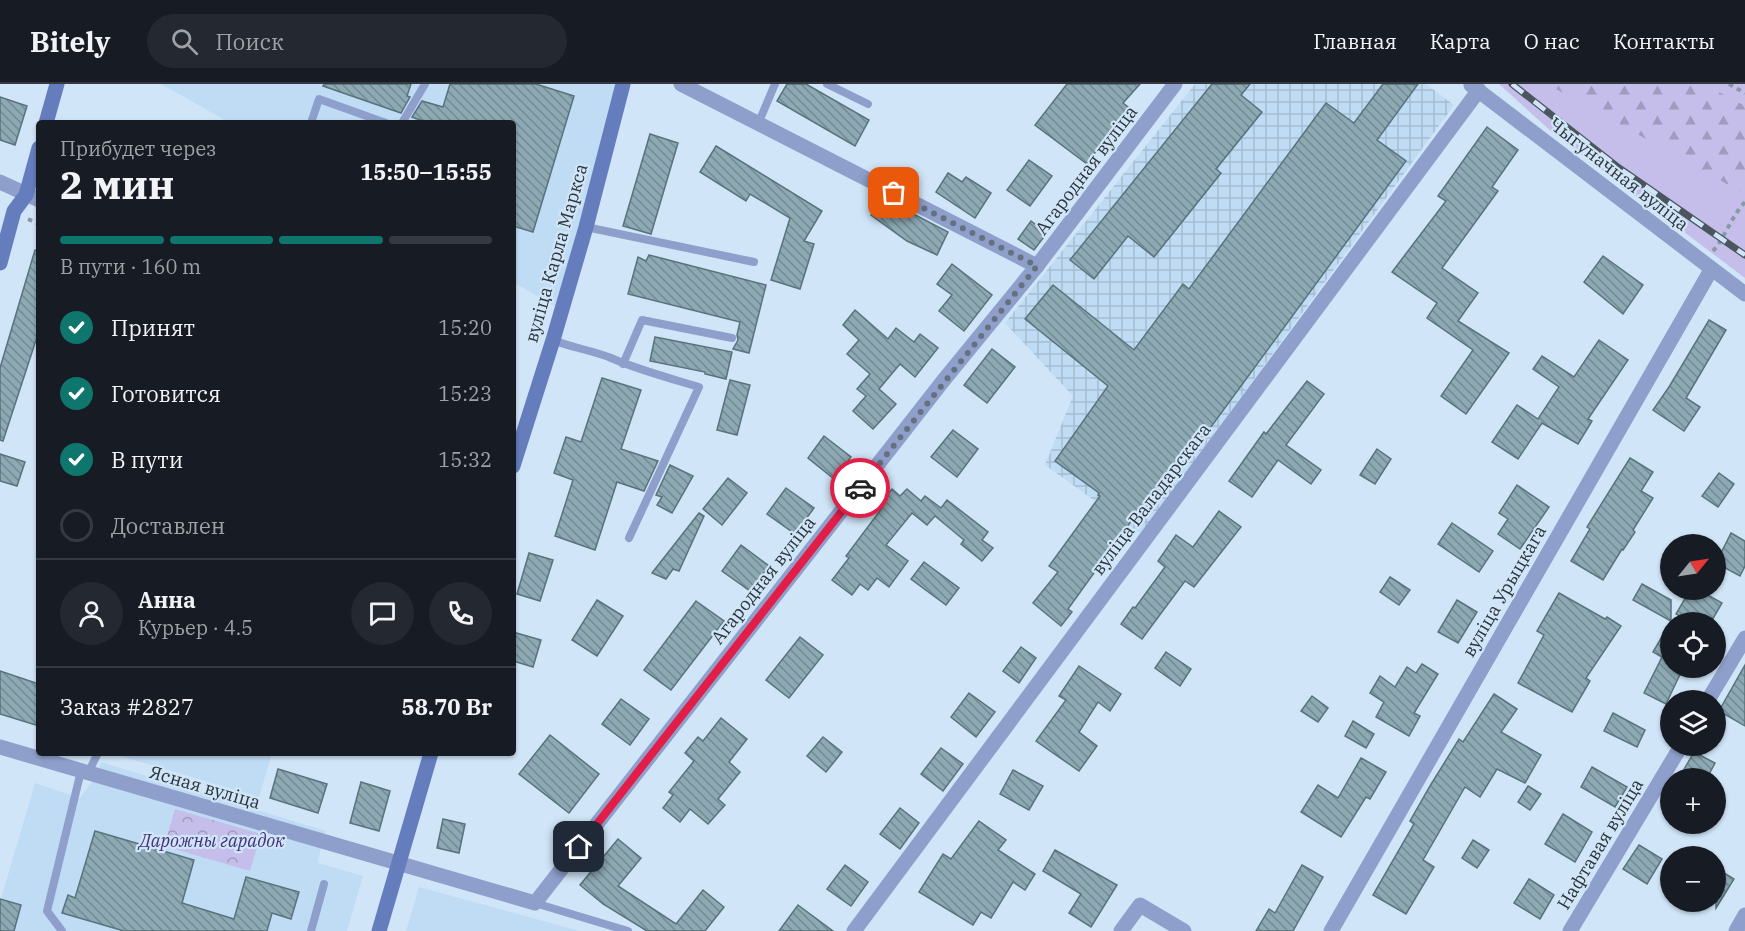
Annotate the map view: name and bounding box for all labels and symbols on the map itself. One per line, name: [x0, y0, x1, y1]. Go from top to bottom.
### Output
street label: Агародная вуліца: [1030, 101, 1142, 239]
street label: Чыгуначная вуліца: [1544, 112, 1694, 236]
street label: вуліца Карла Маркса: [519, 161, 593, 345]
pin: [868, 167, 919, 218]
street label: вуліца Валадарскага: [1086, 418, 1216, 579]
courier: [830, 458, 890, 518]
street label: Агародная вуліца: [706, 511, 820, 649]
street label: вуліца Урыцкага: [1457, 521, 1551, 661]
north arrow: [1660, 534, 1726, 600]
street label: Ясная вуліца: [147, 760, 263, 814]
street label: Нафтавая вуліца: [1552, 774, 1648, 914]
pin: [553, 821, 604, 872]
park label: Дарожны гарадок: [137, 829, 285, 852]

